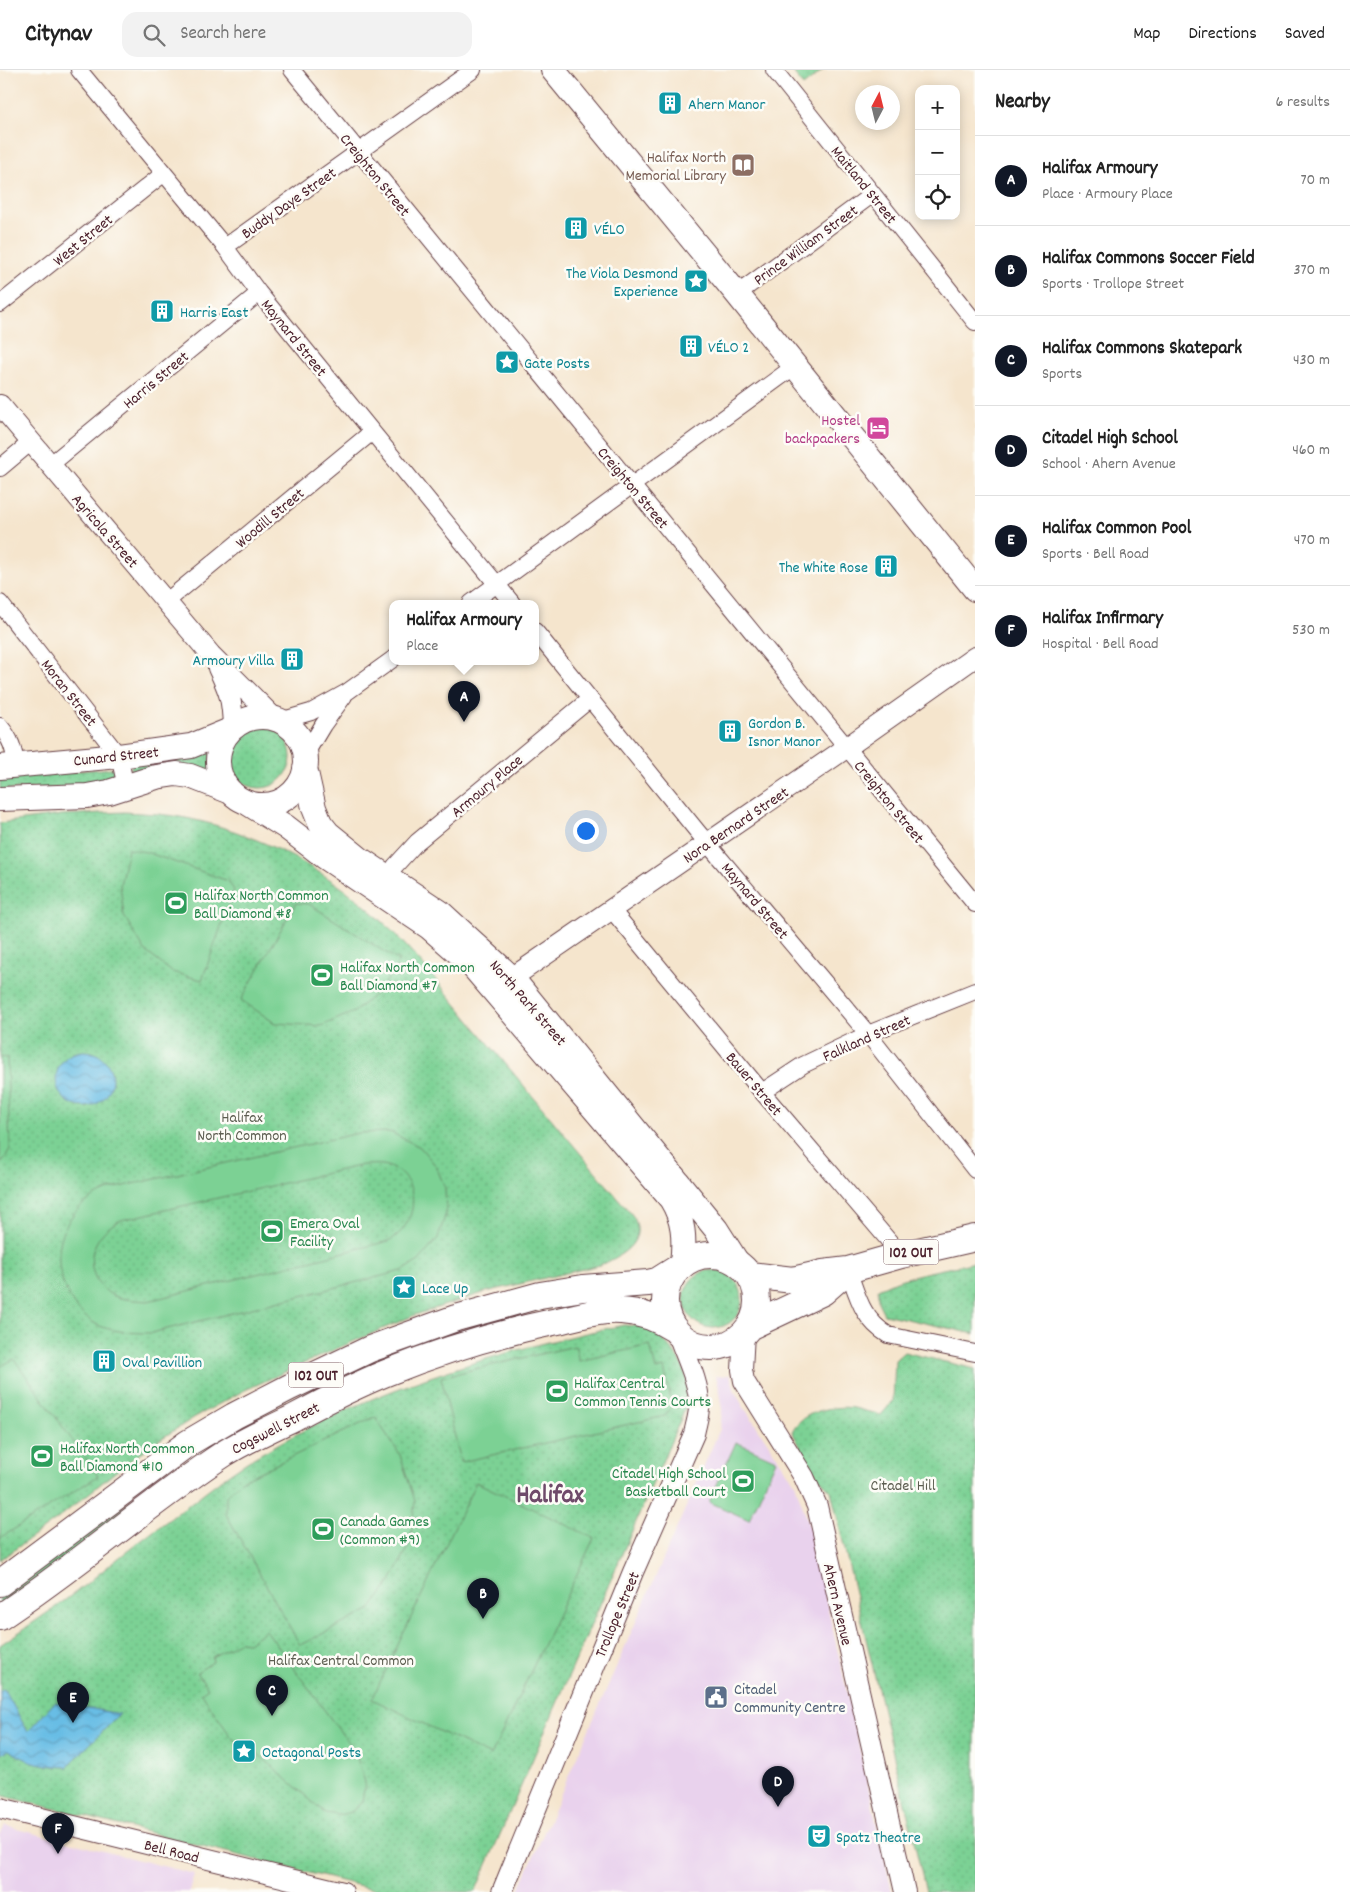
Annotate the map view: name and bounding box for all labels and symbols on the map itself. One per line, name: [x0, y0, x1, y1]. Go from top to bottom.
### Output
north arrow: [855, 85, 900, 130]
building icon: Ahern Manor: [657, 90, 683, 116]
place label: Ahern Manor: [688, 94, 765, 117]
street label: Creighton Street: [333, 129, 415, 222]
street label: Maitland Street: [824, 142, 902, 230]
place label: Halifax North Memorial Library: [625, 147, 727, 188]
library icon: Halifax North Memorial Library: [730, 152, 756, 178]
street label: Buddy Daye Street: [237, 163, 342, 245]
street label: Prince William Street: [749, 200, 864, 292]
street label: West Street: [49, 209, 119, 272]
building icon: VÉLO: [563, 215, 589, 241]
place label: VÉLO: [594, 219, 625, 242]
place label: The Viola Desmond Experience: [566, 263, 678, 304]
place icon: The Viola Desmond Experience: [683, 268, 709, 294]
street label: Maynard Street: [254, 295, 332, 383]
building icon: Harris East: [149, 298, 175, 324]
place label: Harris East: [180, 302, 248, 325]
building icon: VÉLO 2: [678, 333, 704, 359]
place label: VÉLO 2: [708, 337, 749, 360]
street label: Harris Street: [119, 346, 195, 415]
place icon: Gate Posts: [494, 349, 520, 375]
place label: Gate Posts: [524, 353, 590, 376]
place label: Hostel backpackers: [785, 410, 860, 451]
hotel icon: Hostel backpackers: [865, 415, 891, 441]
street label: Creighton Street: [591, 442, 673, 535]
street label: Woodill Street: [231, 483, 310, 555]
street label: Agricola Street: [65, 489, 143, 574]
building icon: The White Rose: [873, 553, 899, 579]
place label: The White Rose: [779, 557, 868, 580]
building icon: Armoury Villa: [279, 646, 305, 672]
place label: Armoury Villa: [192, 650, 274, 673]
street label: Moran Street: [34, 655, 102, 732]
pin: A: [448, 681, 480, 722]
place label: Gordon B. Isnor Manor: [748, 713, 821, 754]
building icon: Gordon B. Isnor Manor: [717, 718, 743, 744]
street label: Cunard Street: [72, 742, 160, 773]
street label: Armoury Place: [447, 750, 529, 824]
street label: Creighton Street: [847, 756, 929, 849]
street label: Nora Bernard Street: [679, 782, 794, 870]
your location: [573, 818, 599, 844]
street label: Maynard Street: [715, 858, 793, 945]
place label: Halifax North Common Ball Diamond #8: [194, 885, 329, 926]
sports icon: Halifax North Common Ball Diamond #8: [163, 890, 189, 916]
street label: North Park Street: [483, 955, 571, 1052]
place label: Halifax North Common Ball Diamond #7: [340, 957, 475, 998]
sports icon: Halifax North Common Ball Diamond #7: [309, 962, 335, 988]
street label: Falkland Street: [820, 1010, 915, 1069]
street label: Bauer Street: [719, 1048, 787, 1122]
park label: Halifax North Common: [197, 1107, 287, 1148]
place label: Emera Oval Facility: [290, 1213, 360, 1254]
sports icon: Emera Oval Facility: [259, 1218, 285, 1244]
road number: 102 OUT: [884, 1240, 938, 1264]
place icon: Lace Up: [391, 1274, 417, 1300]
place label: Lace Up: [422, 1278, 468, 1301]
building icon: Oval Pavillion: [91, 1348, 117, 1374]
place label: Oval Pavillion: [122, 1352, 202, 1375]
road number: 102 OUT: [288, 1362, 344, 1388]
place label: Halifax Central Common Tennis Courts: [574, 1373, 711, 1414]
sports icon: Halifax Central Common Tennis Courts: [544, 1378, 570, 1404]
street label: Cogswell Street: [228, 1397, 324, 1461]
place label: Halifax North Common Ball Diamond #10: [60, 1438, 195, 1479]
sports icon: Halifax North Common Ball Diamond #10: [29, 1443, 55, 1469]
place label: Citadel High School Basketball Court: [612, 1463, 726, 1504]
sports icon: Citadel High School Basketball Court: [730, 1468, 756, 1494]
park label: Citadel Hill: [871, 1475, 936, 1498]
district label: Halifax: [516, 1478, 584, 1515]
place label: Canada Games (Common #9): [340, 1511, 430, 1552]
sports icon: Canada Games (Common #9): [310, 1516, 336, 1542]
street label: Ahern Avenue: [816, 1561, 857, 1648]
street label: Trollope Street: [590, 1568, 647, 1661]
pin: B: [467, 1578, 499, 1619]
park label: Halifax Central Common: [268, 1650, 414, 1673]
pin: C: [256, 1675, 288, 1716]
place label: Citadel Community Centre: [734, 1679, 846, 1720]
pin: E: [57, 1682, 89, 1723]
public building icon: Citadel Community Centre: [703, 1684, 729, 1710]
place icon: Octagonal Posts: [231, 1738, 257, 1764]
place label: Octagonal Posts: [262, 1742, 362, 1765]
pin: D: [762, 1766, 794, 1807]
pin: F: [42, 1813, 74, 1854]
theatre icon: Spatz Theatre: [806, 1823, 832, 1849]
place label: Spatz Theatre: [836, 1827, 921, 1850]
street label: Bell Road: [142, 1835, 201, 1870]

